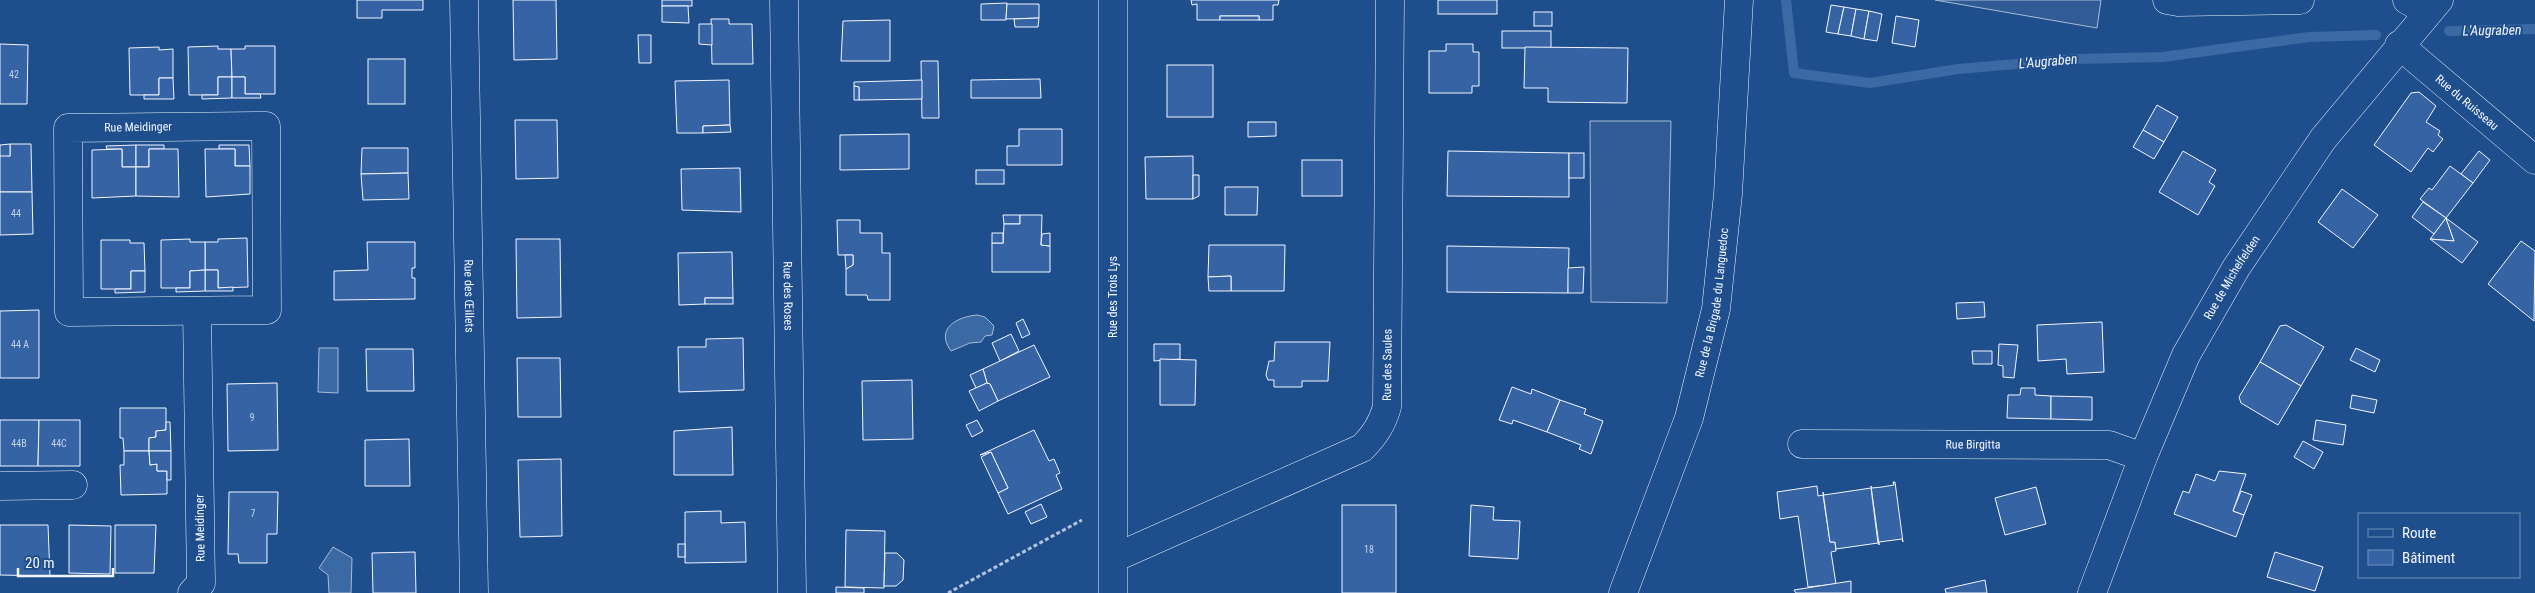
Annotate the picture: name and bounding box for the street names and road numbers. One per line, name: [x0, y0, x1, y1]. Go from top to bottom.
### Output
street label: Rue du Ruisseau: [2433, 72, 2501, 133]
street label: Rue Meidinger: [104, 119, 172, 135]
street label: Rue de la Brigade du Languedoc: [1692, 227, 1731, 379]
street label: Rue de Michelfelden: [2201, 233, 2263, 322]
street label: Rue des Trois Lys: [1106, 256, 1120, 338]
street label: Rue des Œillets: [461, 259, 477, 333]
street label: Rue des Roses: [781, 261, 795, 331]
street label: Rue des Saules: [1380, 329, 1395, 401]
street label: Rue Birgitta: [1945, 437, 2001, 452]
street label: Rue Meidinger: [192, 494, 208, 562]

